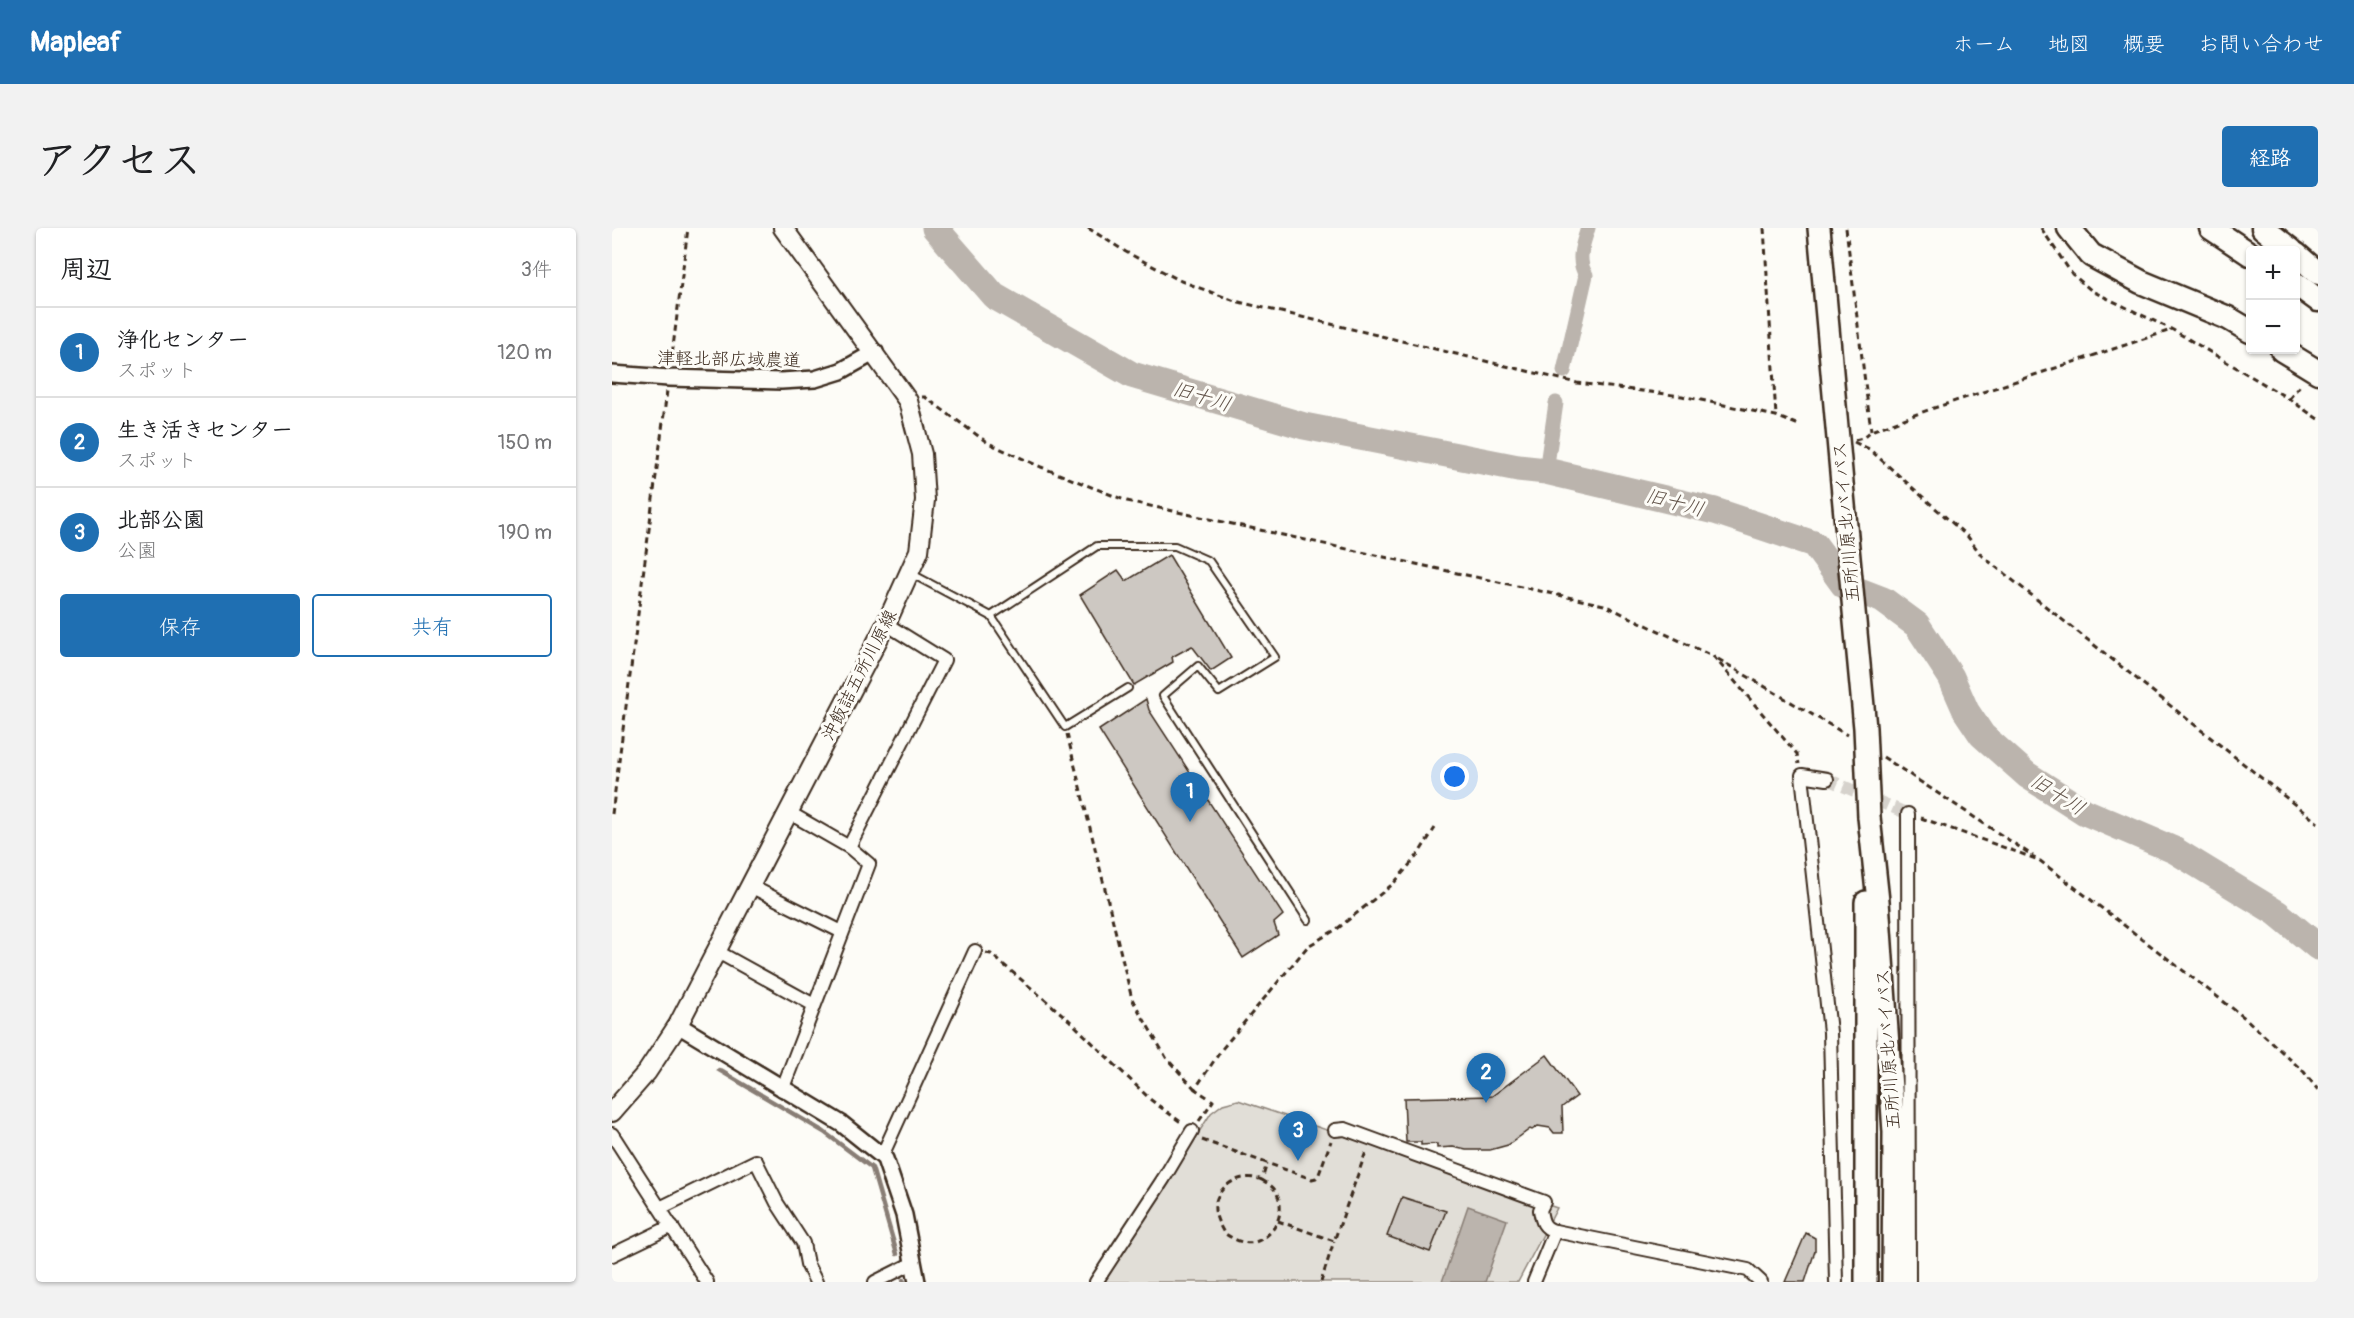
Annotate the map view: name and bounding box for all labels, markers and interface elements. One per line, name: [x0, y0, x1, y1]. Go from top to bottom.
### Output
text: Mapleaf: [30, 25, 121, 60]
text: ホーム: [1953, 31, 2015, 58]
text: 地図: [2048, 31, 2090, 58]
text: 概要: [2123, 31, 2165, 58]
text: お問い合わせ: [2198, 31, 2324, 58]
button: 経路: [2222, 126, 2318, 187]
text: アクセス: [36, 135, 201, 187]
map controls: [2246, 246, 2300, 354]
button: +: [2246, 246, 2300, 300]
text: 周辺: [60, 254, 112, 286]
text: 3件: [521, 257, 552, 282]
button: −: [2246, 300, 2300, 354]
text: 浄化センター: [117, 326, 249, 354]
text: 1: [76, 340, 83, 365]
text: 120 m: [497, 340, 552, 365]
street label: 津軽北部広域農道: [657, 347, 801, 372]
text: スポット: [117, 358, 197, 383]
water label: 旧十川: [1170, 376, 1234, 417]
text: 生き活きセンター: [117, 416, 293, 444]
text: 2: [74, 430, 85, 455]
text: 150 m: [498, 430, 552, 455]
street label: 五所川原北バイパス: [1828, 440, 1865, 603]
text: スポット: [117, 448, 197, 473]
water label: 旧十川: [1643, 483, 1707, 522]
text: 北部公園: [117, 506, 205, 534]
text: 3: [74, 520, 85, 545]
text: 190 m: [498, 520, 552, 545]
text: 公園: [117, 538, 157, 563]
button: 保存: [60, 594, 300, 657]
button: 共有: [312, 594, 552, 657]
street label: 沖飯詰五所川原線: [817, 606, 902, 745]
your location: [1440, 762, 1469, 791]
water label: 旧十川: [2026, 768, 2090, 821]
pin: 1: [1170, 772, 1210, 822]
street label: 五所川原北バイパス: [1871, 968, 1906, 1130]
pin: 2: [1466, 1054, 1506, 1103]
pin: 3: [1278, 1112, 1318, 1161]

